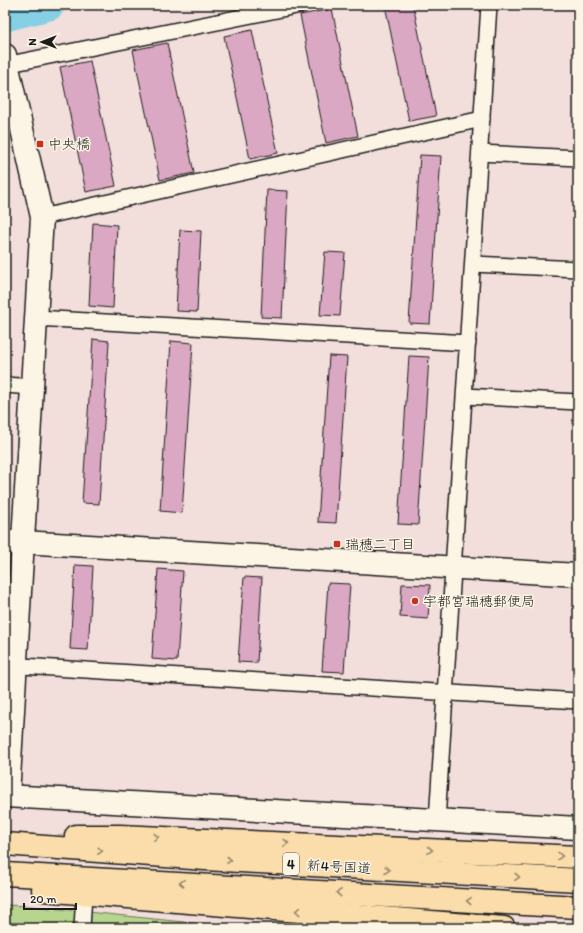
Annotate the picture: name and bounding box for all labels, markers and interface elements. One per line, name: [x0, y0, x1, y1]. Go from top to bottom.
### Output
north arrow: [22, 22, 62, 62]
text: N: [26, 38, 39, 46]
place label: 中央橋: [48, 136, 90, 153]
marker: 中央橋: [35, 139, 45, 149]
place label: 瑞穂二丁目: [345, 536, 415, 553]
marker: 瑞穂二丁目: [332, 539, 342, 549]
place label: 宇都宮瑞穂郵便局: [423, 593, 535, 610]
marker: 宇都宮瑞穂郵便局: [410, 596, 420, 606]
one-way arrow: [153, 833, 159, 842]
one-way arrow: [283, 839, 289, 847]
one-way arrow: [427, 845, 433, 854]
one-way arrow: [97, 846, 103, 855]
one-way arrow: [557, 851, 563, 860]
road number: 4: [283, 853, 299, 875]
one-way arrow: [226, 856, 232, 865]
street label: 新4号国道: [306, 857, 372, 877]
one-way arrow: [384, 865, 390, 874]
one-way arrow: [514, 873, 520, 882]
one-way arrow: [179, 879, 185, 888]
scale bar: [24, 885, 76, 911]
one-way arrow: [336, 889, 342, 898]
text: 20 m: [30, 892, 57, 906]
one-way arrow: [466, 897, 472, 906]
one-way arrow: [295, 907, 301, 916]

